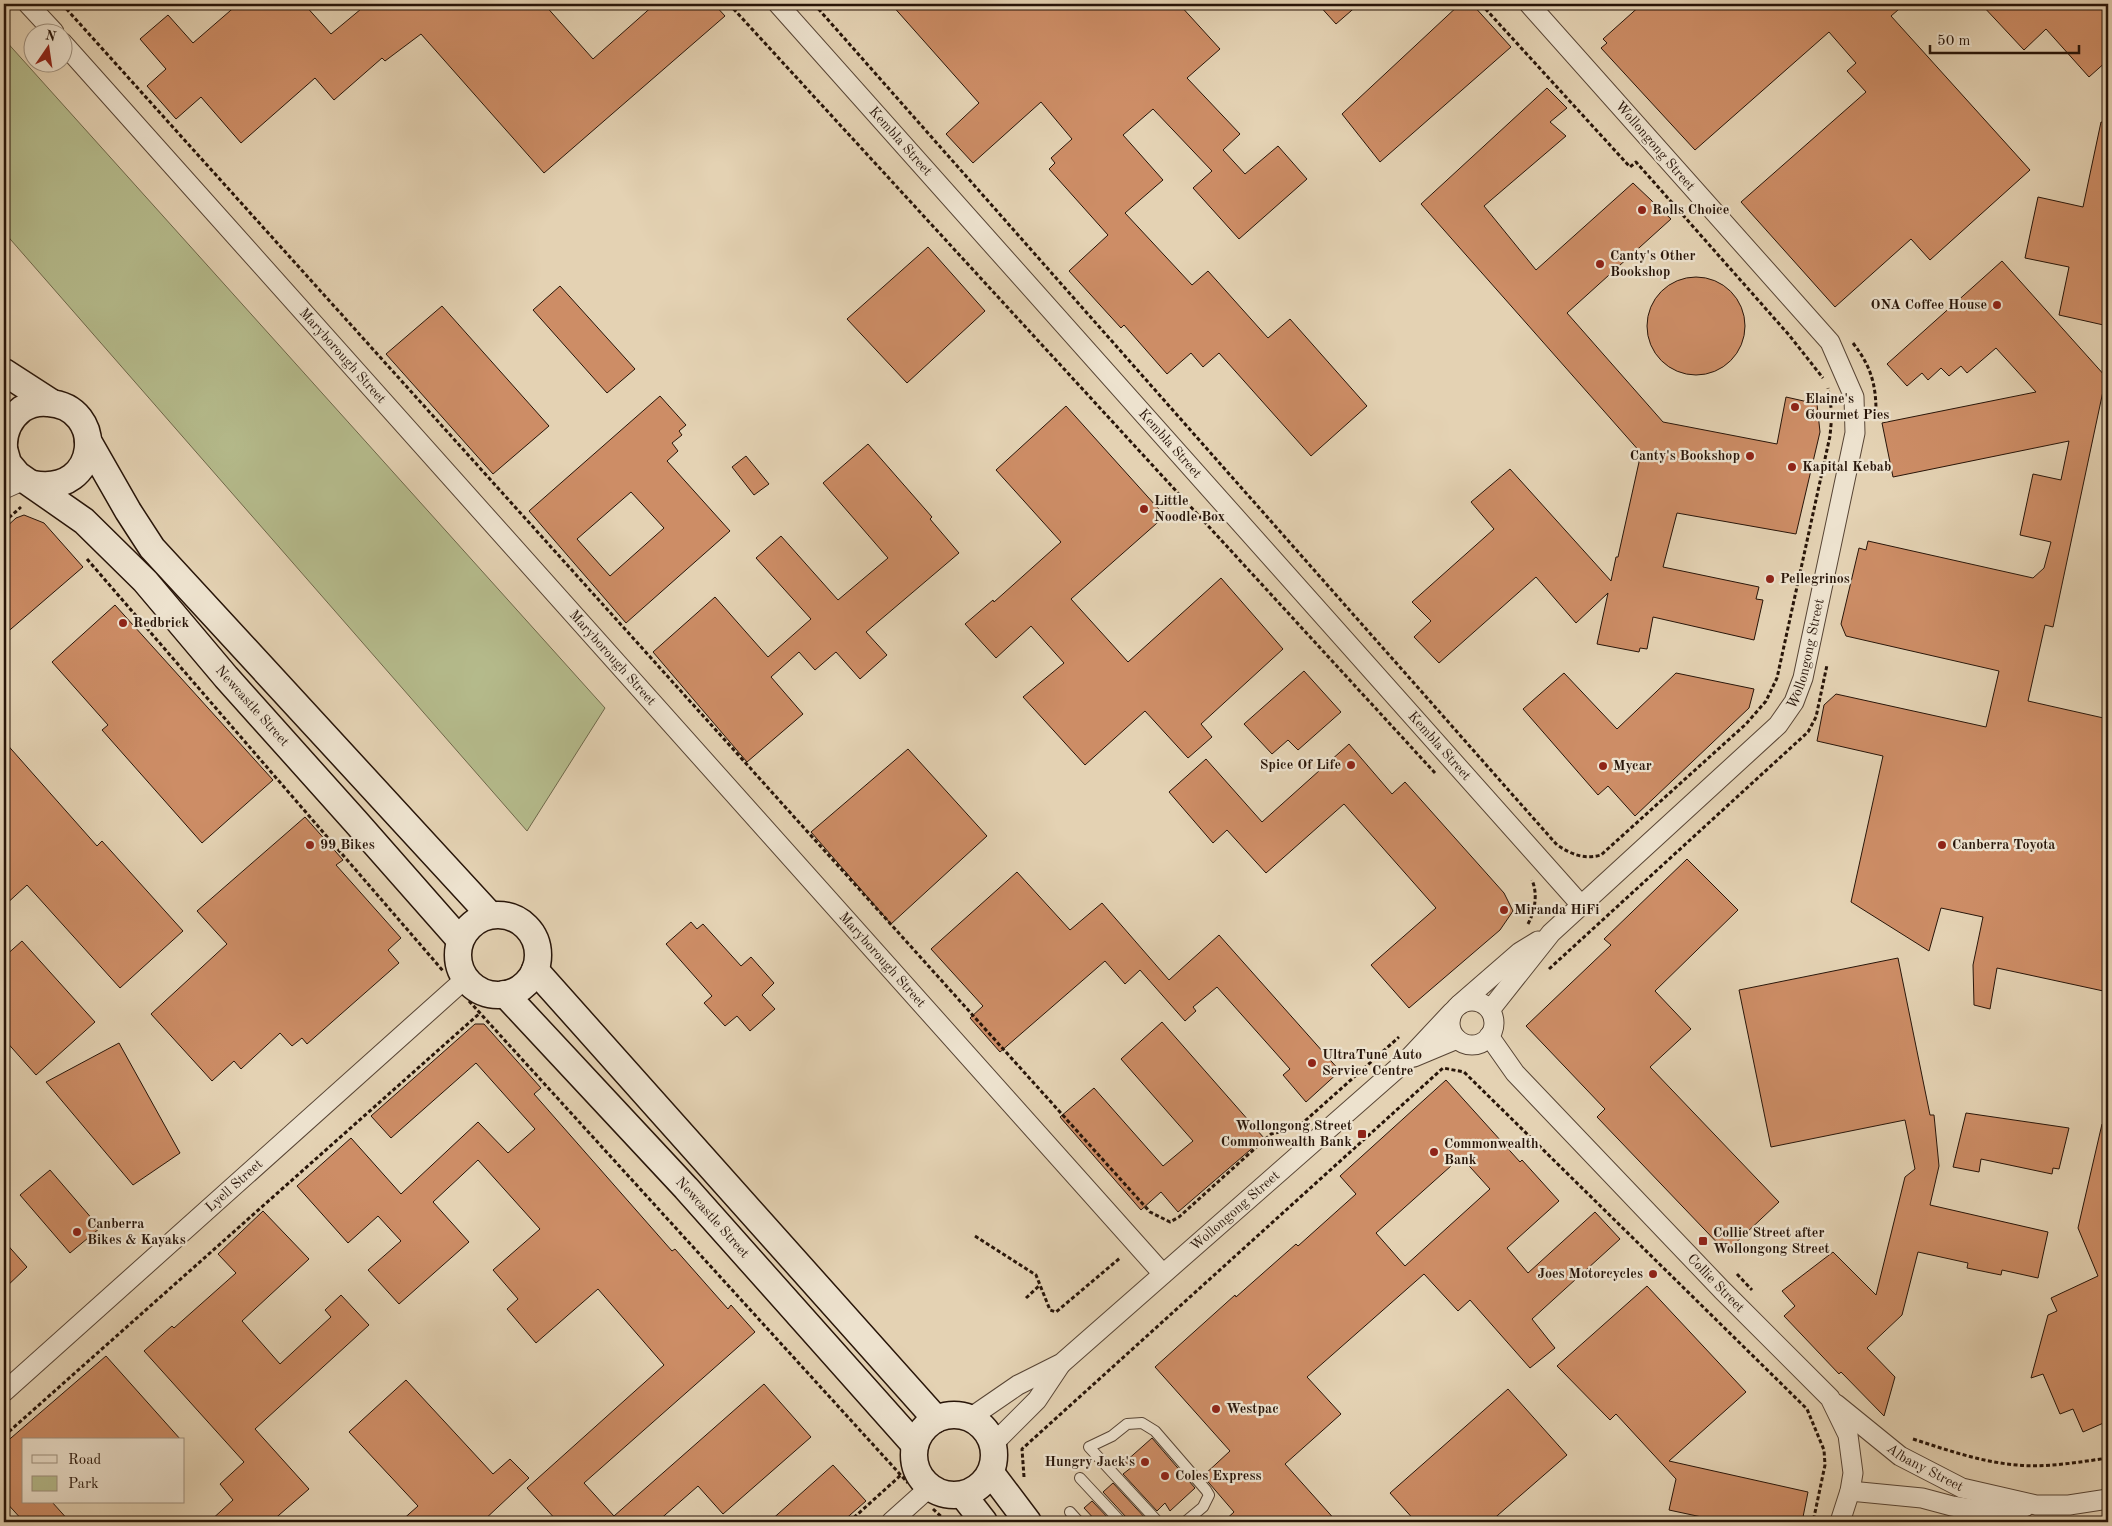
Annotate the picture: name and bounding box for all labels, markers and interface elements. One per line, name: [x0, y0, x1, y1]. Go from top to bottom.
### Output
north arrow: [22, 22, 72, 72]
scale bar: [1930, 22, 2078, 54]
text: N: [44, 28, 58, 44]
text: 50 m: [1937, 34, 1971, 49]
street label: Wollongong Street: [1613, 99, 1697, 193]
street label: Kembla Street: [866, 104, 935, 179]
place label: Rolls Choice: [1652, 203, 1729, 217]
marker: Rolls Choice: [1636, 204, 1648, 216]
place label: Canty's Other Bookshop: [1610, 249, 1695, 279]
marker: Canty's Other Bookshop: [1594, 258, 1606, 270]
place label: ONA Coffee House: [1870, 298, 1987, 312]
marker: ONA Coffee House: [1991, 299, 2003, 311]
street label: Maryborough Street: [297, 306, 389, 406]
place label: Elaine's Gourmet Pies: [1805, 392, 1889, 422]
marker: Elaine's Gourmet Pies: [1789, 401, 1801, 413]
street label: Kembla Street: [1136, 407, 1204, 481]
place label: Canty's Bookshop: [1630, 449, 1740, 463]
marker: Canty's Bookshop: [1744, 450, 1756, 462]
place label: Kapital Kebab: [1802, 460, 1891, 474]
marker: Kapital Kebab: [1786, 461, 1798, 473]
place label: Little Noodle Box: [1154, 494, 1225, 524]
marker: Little Noodle Box: [1138, 503, 1150, 515]
place label: Pellegrinos: [1780, 572, 1850, 586]
marker: Pellegrinos: [1764, 573, 1776, 585]
street label: Wollongong Street: [1784, 597, 1827, 712]
street label: Maryborough Street: [566, 608, 658, 708]
place label: Redbrick: [133, 616, 190, 630]
marker: Redbrick: [117, 617, 129, 629]
street label: Newcastle Street: [213, 663, 292, 749]
street label: Kembla Street: [1405, 709, 1474, 783]
place label: Spice Of Life: [1260, 758, 1341, 772]
marker: Spice Of Life: [1345, 759, 1357, 771]
place label: Mycar: [1613, 759, 1652, 773]
marker: Mycar: [1597, 760, 1609, 772]
place label: 99 Bikes: [320, 838, 375, 852]
place label: Canberra Toyota: [1952, 838, 2055, 852]
marker: 99 Bikes: [304, 839, 316, 851]
marker: Canberra Toyota: [1936, 839, 1948, 851]
place label: Miranda HiFi: [1514, 903, 1599, 917]
marker: Miranda HiFi: [1498, 904, 1510, 916]
street label: Maryborough Street: [836, 910, 928, 1010]
place label: UltraTune Auto Service Centre: [1322, 1048, 1422, 1078]
marker: UltraTune Auto Service Centre: [1306, 1057, 1318, 1069]
place label: Wollongong Street Commonwealth Bank: [1221, 1119, 1352, 1149]
marker: Wollongong Street Commonwealth Bank: [1356, 1128, 1368, 1140]
place label: Commonwealth Bank: [1444, 1137, 1539, 1167]
marker: Commonwealth Bank: [1428, 1146, 1440, 1158]
street label: Lyell Street: [203, 1157, 265, 1215]
street label: Wollongong Street: [1188, 1168, 1282, 1253]
street label: Newcastle Street: [673, 1175, 752, 1261]
place label: Canberra Bikes & Kayaks: [87, 1217, 186, 1247]
marker: Canberra Bikes & Kayaks: [71, 1226, 83, 1238]
place label: Collie Street after Wollongong Street: [1713, 1226, 1830, 1256]
marker: Collie Street after Wollongong Street: [1697, 1235, 1709, 1247]
street label: Collie Street: [1685, 1251, 1747, 1315]
place label: Joes Motorcycles: [1537, 1267, 1643, 1281]
marker: Joes Motorcycles: [1647, 1268, 1659, 1280]
place label: Westpac: [1226, 1402, 1279, 1416]
marker: Westpac: [1210, 1403, 1222, 1415]
legend: [22, 1438, 185, 1504]
street label: Albany Street: [1884, 1441, 1965, 1494]
text: Road: [68, 1453, 102, 1468]
place label: Hungry Jack's: [1044, 1455, 1135, 1469]
marker: Hungry Jack's: [1139, 1456, 1151, 1468]
place label: Coles Express: [1175, 1469, 1261, 1483]
marker: Coles Express: [1159, 1470, 1171, 1482]
text: Park: [68, 1477, 99, 1492]

